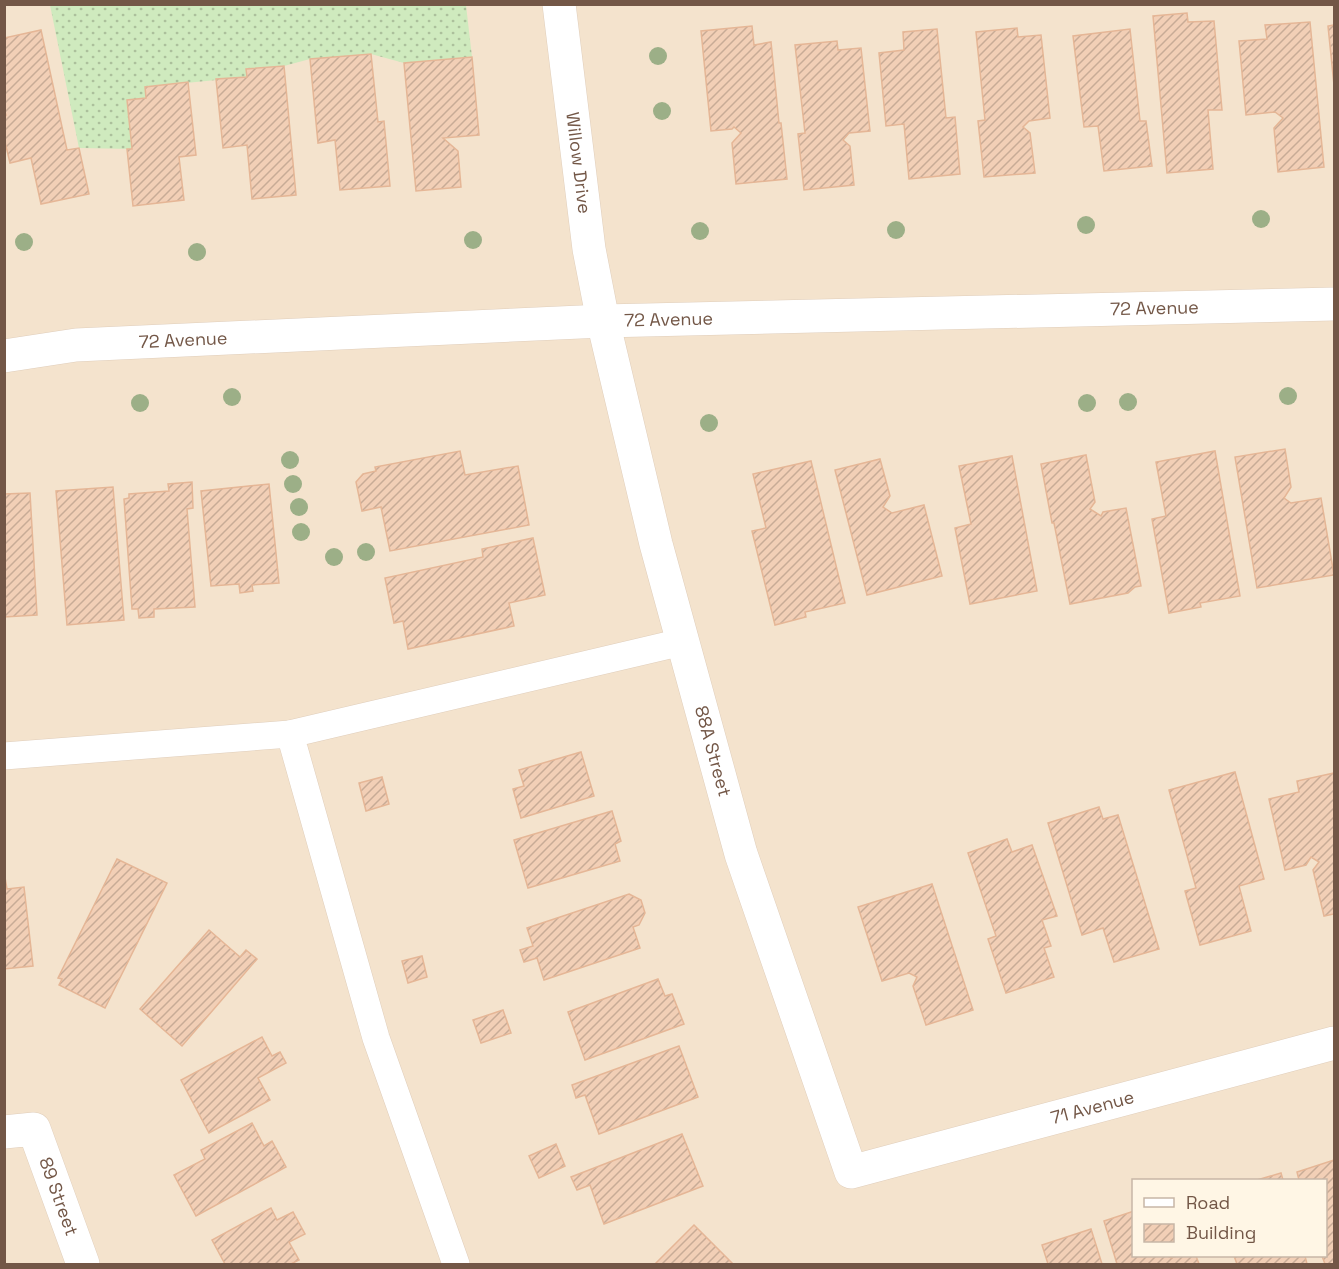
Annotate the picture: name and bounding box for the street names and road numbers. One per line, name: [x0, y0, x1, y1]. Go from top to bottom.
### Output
street label: Willow Drive: [561, 111, 597, 215]
street label: 72 Avenue: [1110, 295, 1199, 320]
street label: 72 Avenue: [624, 306, 713, 332]
street label: 72 Avenue: [138, 326, 228, 353]
street label: 88A Street: [690, 703, 737, 799]
street label: 71 Avenue: [1048, 1085, 1137, 1129]
street label: 89 Street: [34, 1154, 84, 1239]

